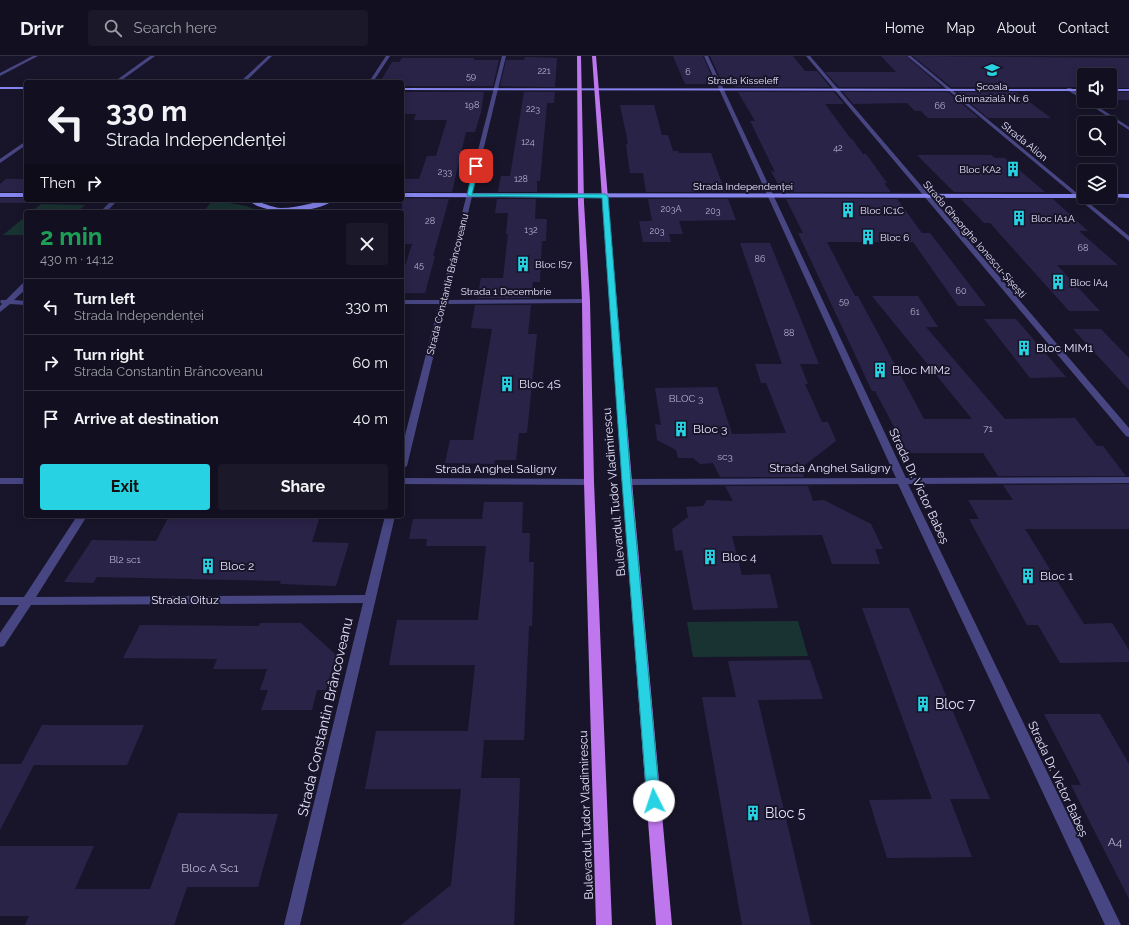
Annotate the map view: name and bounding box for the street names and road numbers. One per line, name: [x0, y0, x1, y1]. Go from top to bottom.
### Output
street label: Strada Kisseleff: [708, 75, 779, 86]
street label: Strada Alion: [1000, 120, 1050, 163]
street label: Strada Gheorghe Ionescu-Șișești: [921, 179, 1028, 300]
street label: Strada Independenței: [693, 181, 793, 192]
street label: Strada Constantin Brâncoveanu: [425, 212, 470, 356]
street label: Strada 1 Decembrie: [461, 286, 551, 297]
street label: Bulevardul Tudor Vladimirescu: [600, 407, 628, 577]
street label: Strada Dr. Victor Babeș: [886, 426, 952, 546]
street label: Strada Anghel Saligny: [769, 461, 891, 475]
street label: Strada Anghel Saligny: [435, 462, 557, 476]
street label: Strada Oituz: [151, 593, 219, 607]
street label: Strada Constantin Brâncoveanu: [294, 616, 356, 818]
street label: Strada Dr. Victor Babeș: [1025, 719, 1091, 839]
street label: Bulevardul Tudor Vladimirescu: [576, 730, 596, 900]

